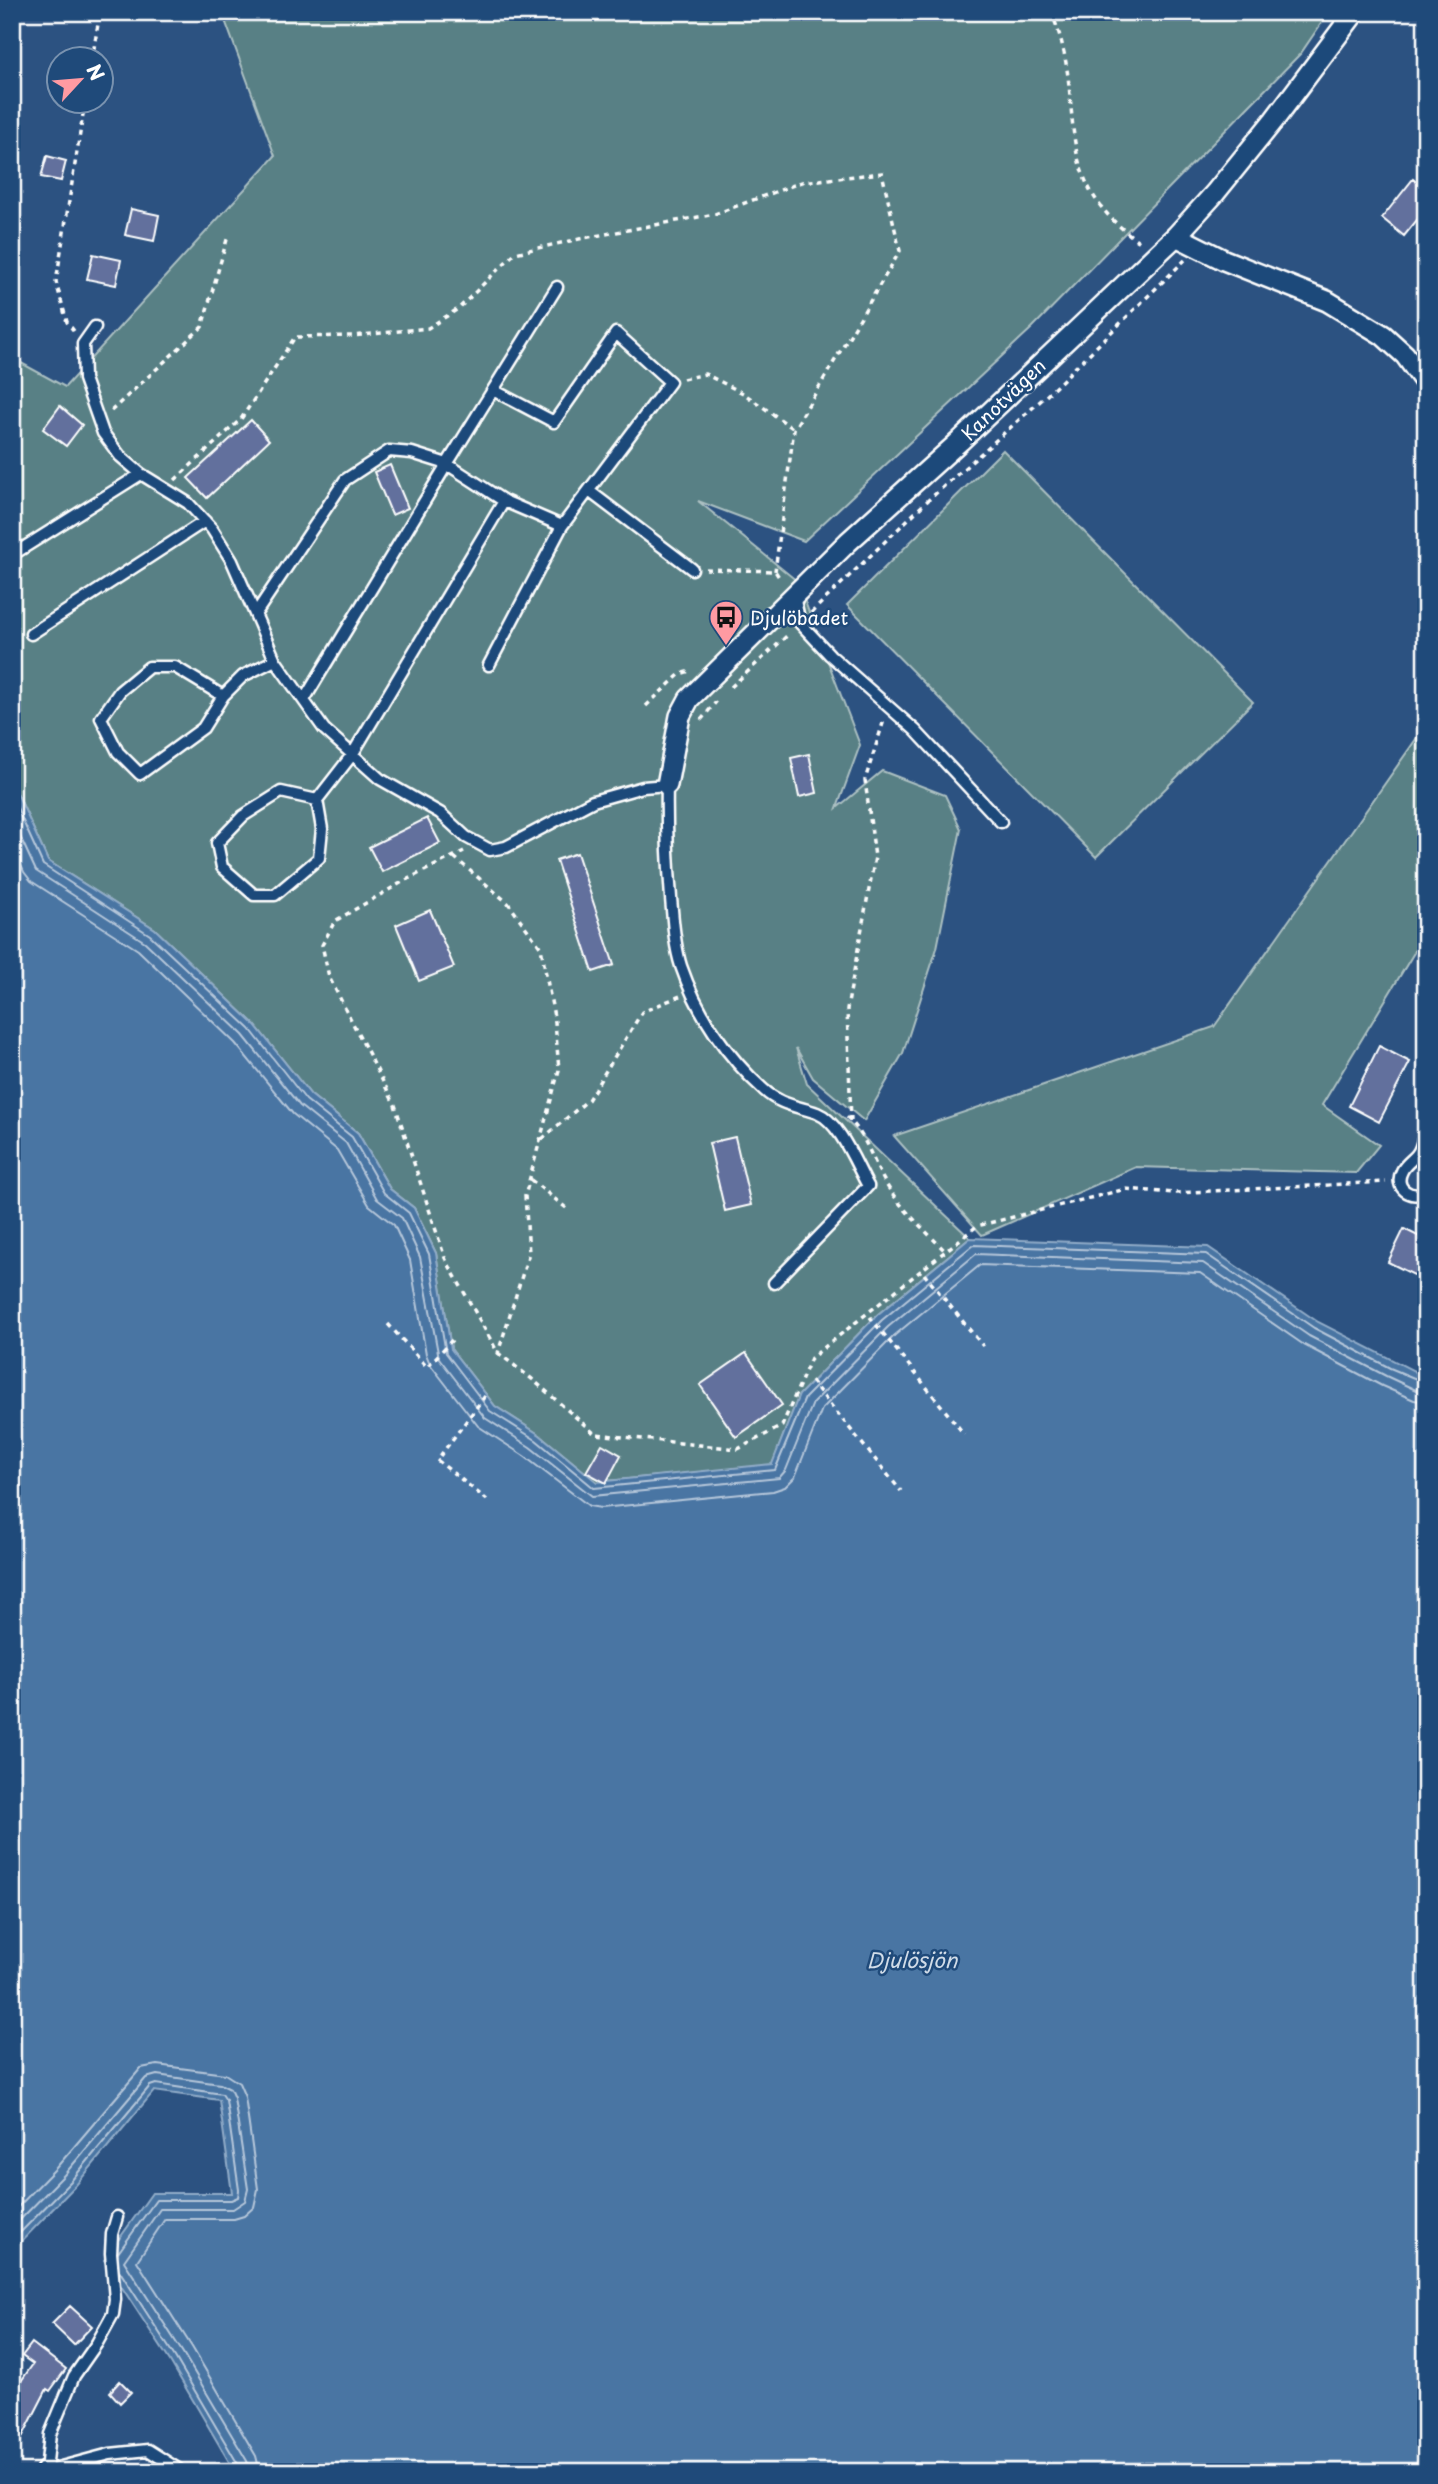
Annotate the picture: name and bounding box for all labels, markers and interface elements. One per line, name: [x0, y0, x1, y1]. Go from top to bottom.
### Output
north arrow: [46, 46, 116, 116]
text: N: [80, 59, 112, 85]
street label: Kanotvägen: [955, 352, 1051, 446]
bus stop icon: Djulöbadet: [707, 598, 745, 647]
place label: Djulöbadet: [750, 603, 849, 631]
water label: Djulösjön: [867, 1943, 959, 1975]

